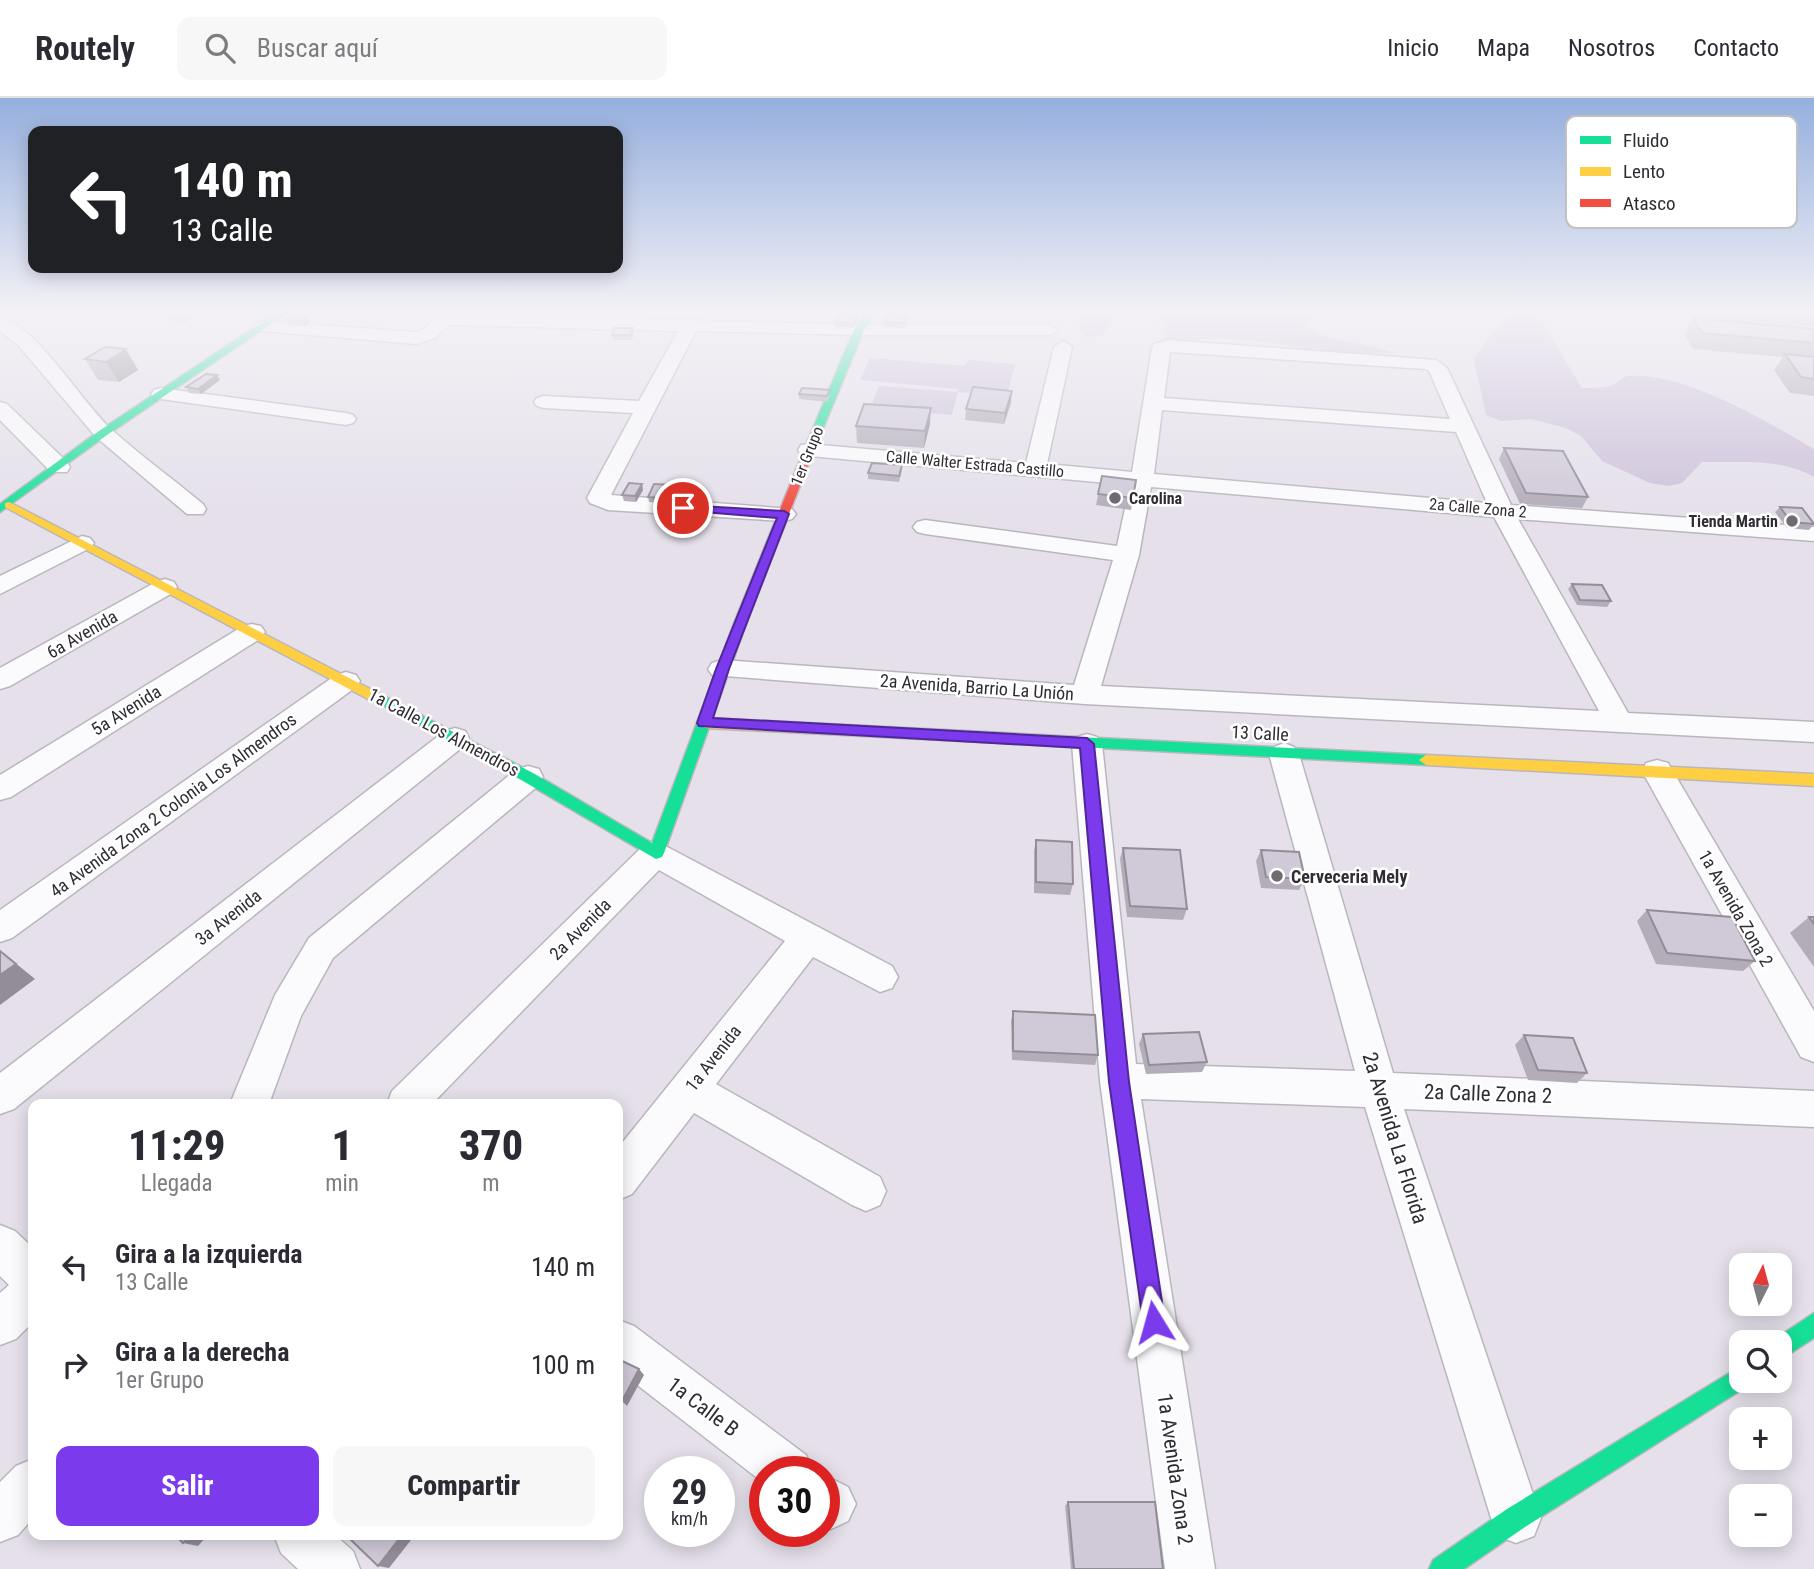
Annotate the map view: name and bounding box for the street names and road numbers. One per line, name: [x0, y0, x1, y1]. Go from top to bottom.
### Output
street label: 1er Grupo: [787, 424, 827, 488]
street label: Calle Walter Estrada Castillo: [885, 447, 1065, 481]
street label: 2a Calle Zona 2: [1429, 494, 1528, 522]
street label: 6a Avenida: [43, 605, 121, 663]
street label: 2a Avenida, Barrio La Unión: [879, 670, 1075, 704]
street label: 5a Avenida: [87, 680, 165, 740]
street label: 1a Calle Los Almendros: [365, 683, 523, 781]
street label: 4a Avenida Zona 2 Colonia Los Almendros: [46, 708, 300, 902]
street label: 13 Calle: [1231, 721, 1289, 745]
street label: 1a Avenida Zona 2: [1694, 846, 1778, 970]
street label: 3a Avenida: [191, 885, 265, 949]
street label: 2a Avenida: [545, 894, 615, 964]
street label: 1a Avenida: [681, 1021, 745, 1095]
street label: 2a Avenida La Florida: [1358, 1049, 1432, 1227]
street label: 2a Calle Zona 2: [1423, 1080, 1553, 1108]
street label: 1a Calle B: [663, 1372, 743, 1442]
street label: 1a Avenida Zona 2: [1153, 1392, 1197, 1546]

